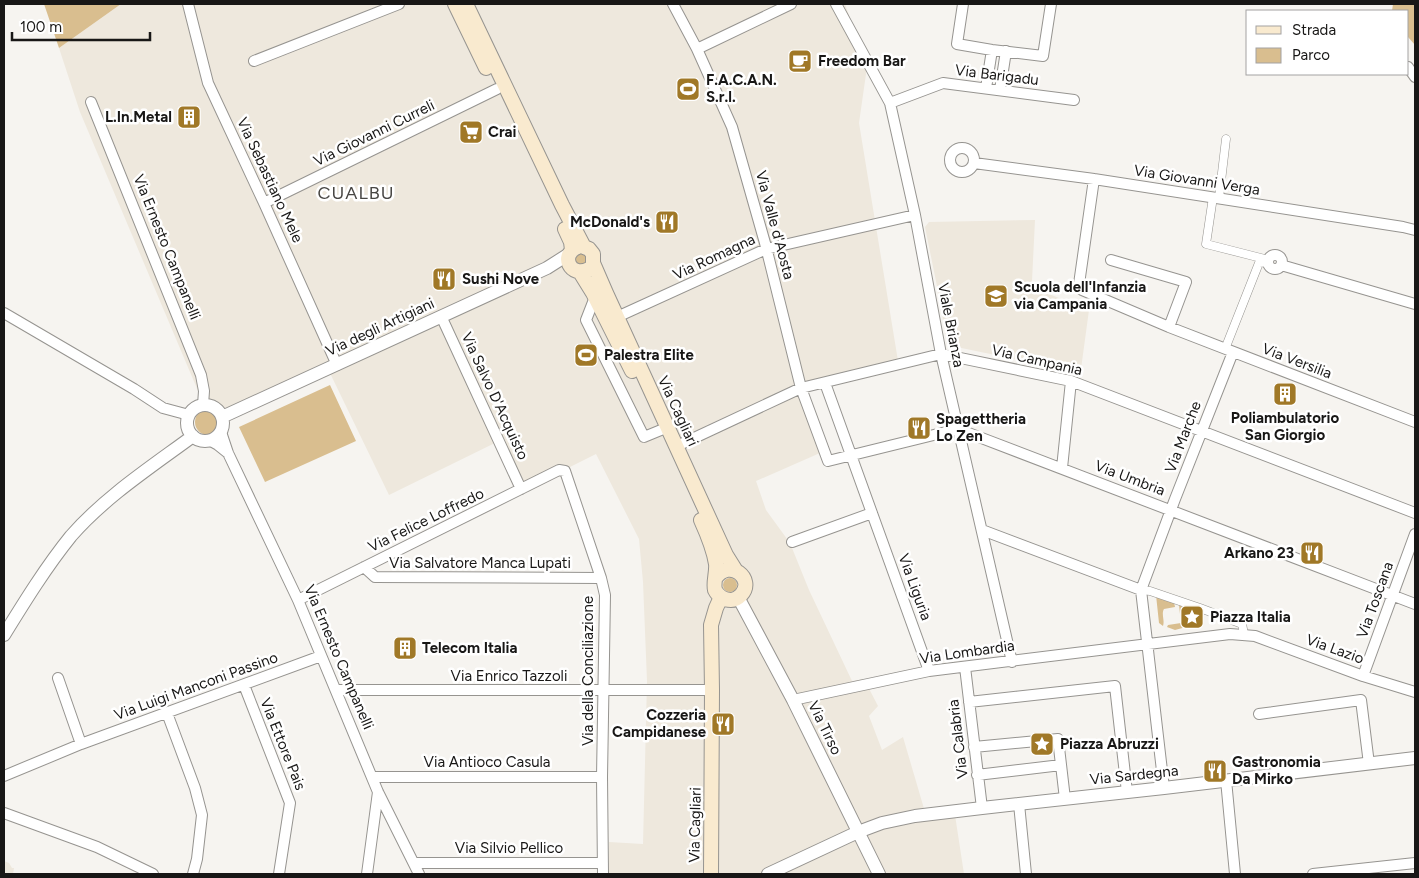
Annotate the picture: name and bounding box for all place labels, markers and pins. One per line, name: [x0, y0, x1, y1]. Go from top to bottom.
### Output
cafe icon: Freedom Bar: [787, 48, 813, 74]
place label: Freedom Bar: [818, 52, 906, 70]
place label: F.A.C.A.N. S.r.l.: [706, 71, 777, 106]
sports icon: F.A.C.A.N. S.r.l.: [675, 76, 701, 102]
building icon: L.In.Metal: [176, 104, 202, 130]
place label: L.In.Metal: [105, 108, 172, 126]
supermarket icon: Crai: [458, 119, 484, 145]
place label: Crai: [488, 123, 517, 141]
restaurant icon: McDonald's: [654, 209, 680, 235]
place label: McDonald's: [570, 213, 650, 231]
restaurant icon: Sushi Nove: [431, 266, 457, 292]
place label: Sushi Nove: [462, 270, 540, 288]
place label: Scuola dell'Infanzia via Campania: [1014, 278, 1146, 313]
school or university icon: Scuola dell'Infanzia via Campania: [983, 283, 1009, 309]
sports icon: Palestra Elite: [573, 342, 599, 368]
place label: Palestra Elite: [604, 346, 695, 364]
building icon: Poliambulatorio San Giorgio: [1272, 381, 1298, 407]
place label: Poliambulatorio San Giorgio: [1231, 409, 1339, 444]
place label: Spagettheria Lo Zen: [936, 410, 1026, 445]
restaurant icon: Spagettheria Lo Zen: [906, 415, 932, 441]
restaurant icon: Arkano 23: [1299, 540, 1325, 566]
place label: Arkano 23: [1224, 544, 1294, 562]
place icon: Piazza Italia: [1179, 604, 1205, 630]
place label: Piazza Italia: [1210, 608, 1291, 626]
building icon: Telecom Italia: [392, 635, 418, 661]
place label: Telecom Italia: [422, 639, 517, 657]
place label: Cozzeria Campidanese: [612, 706, 707, 741]
restaurant icon: Cozzeria Campidanese: [710, 711, 736, 737]
place icon: Piazza Abruzzi: [1029, 731, 1055, 757]
place label: Piazza Abruzzi: [1060, 735, 1159, 753]
place label: Gastronomia Da Mirko: [1232, 753, 1321, 788]
restaurant icon: Gastronomia Da Mirko: [1202, 758, 1228, 784]

